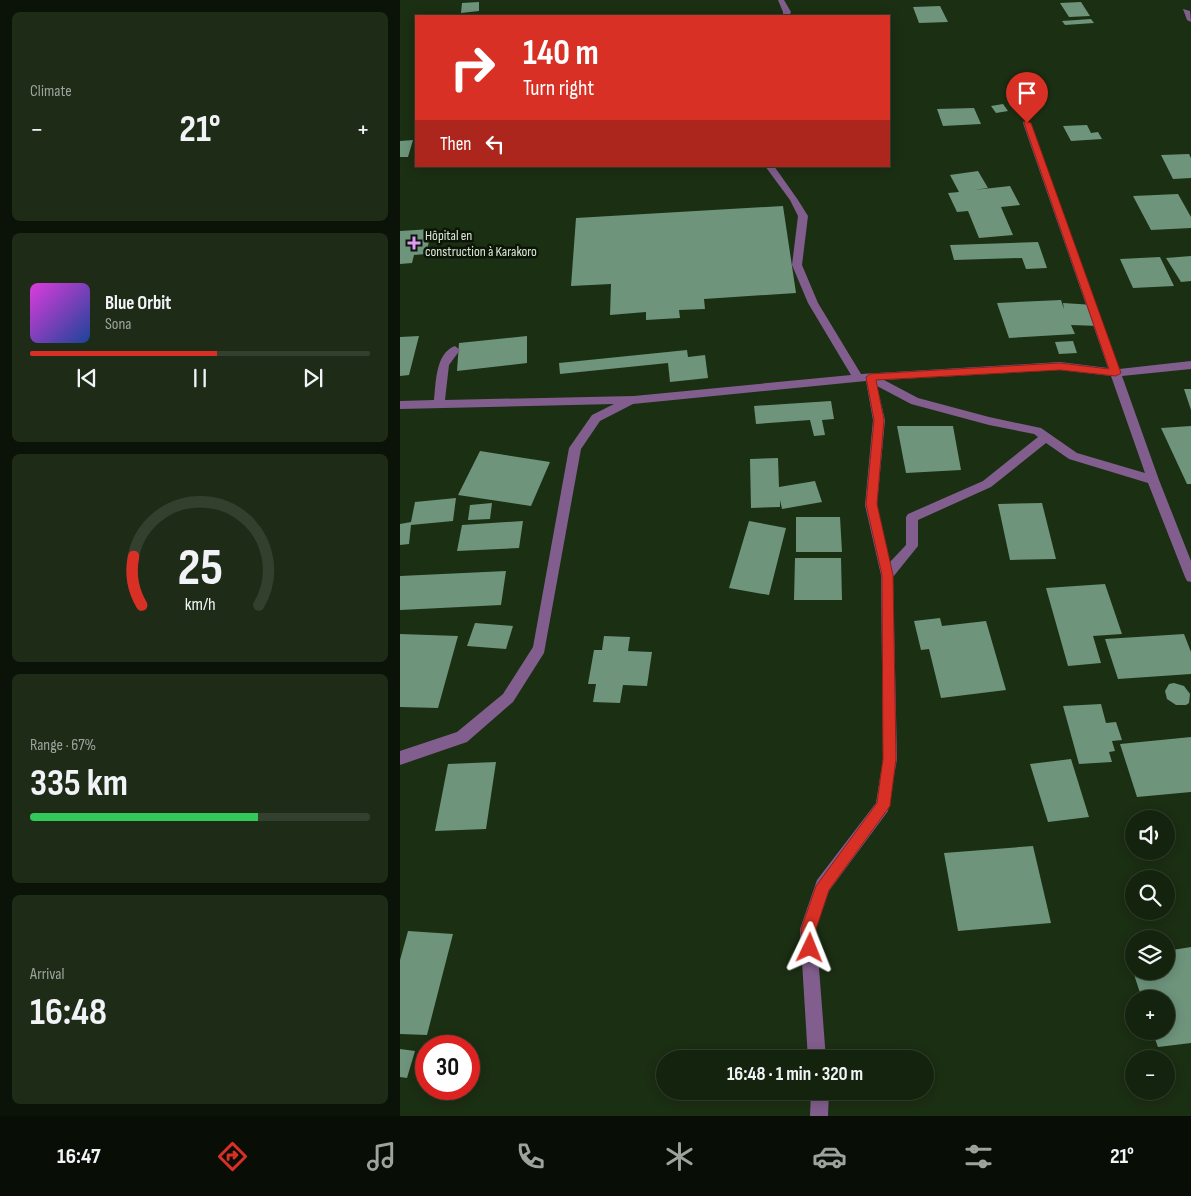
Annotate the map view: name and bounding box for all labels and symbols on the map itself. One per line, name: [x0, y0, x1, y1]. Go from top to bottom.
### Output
pin: [1006, 72, 1048, 123]
place label: Hôpital en construction à Karakoro: [425, 227, 537, 260]
marker: Hôpital en construction à Karakoro: [407, 236, 421, 250]
position arrow: [783, 921, 835, 973]
speed limit sign: 30: [415, 1035, 480, 1100]

